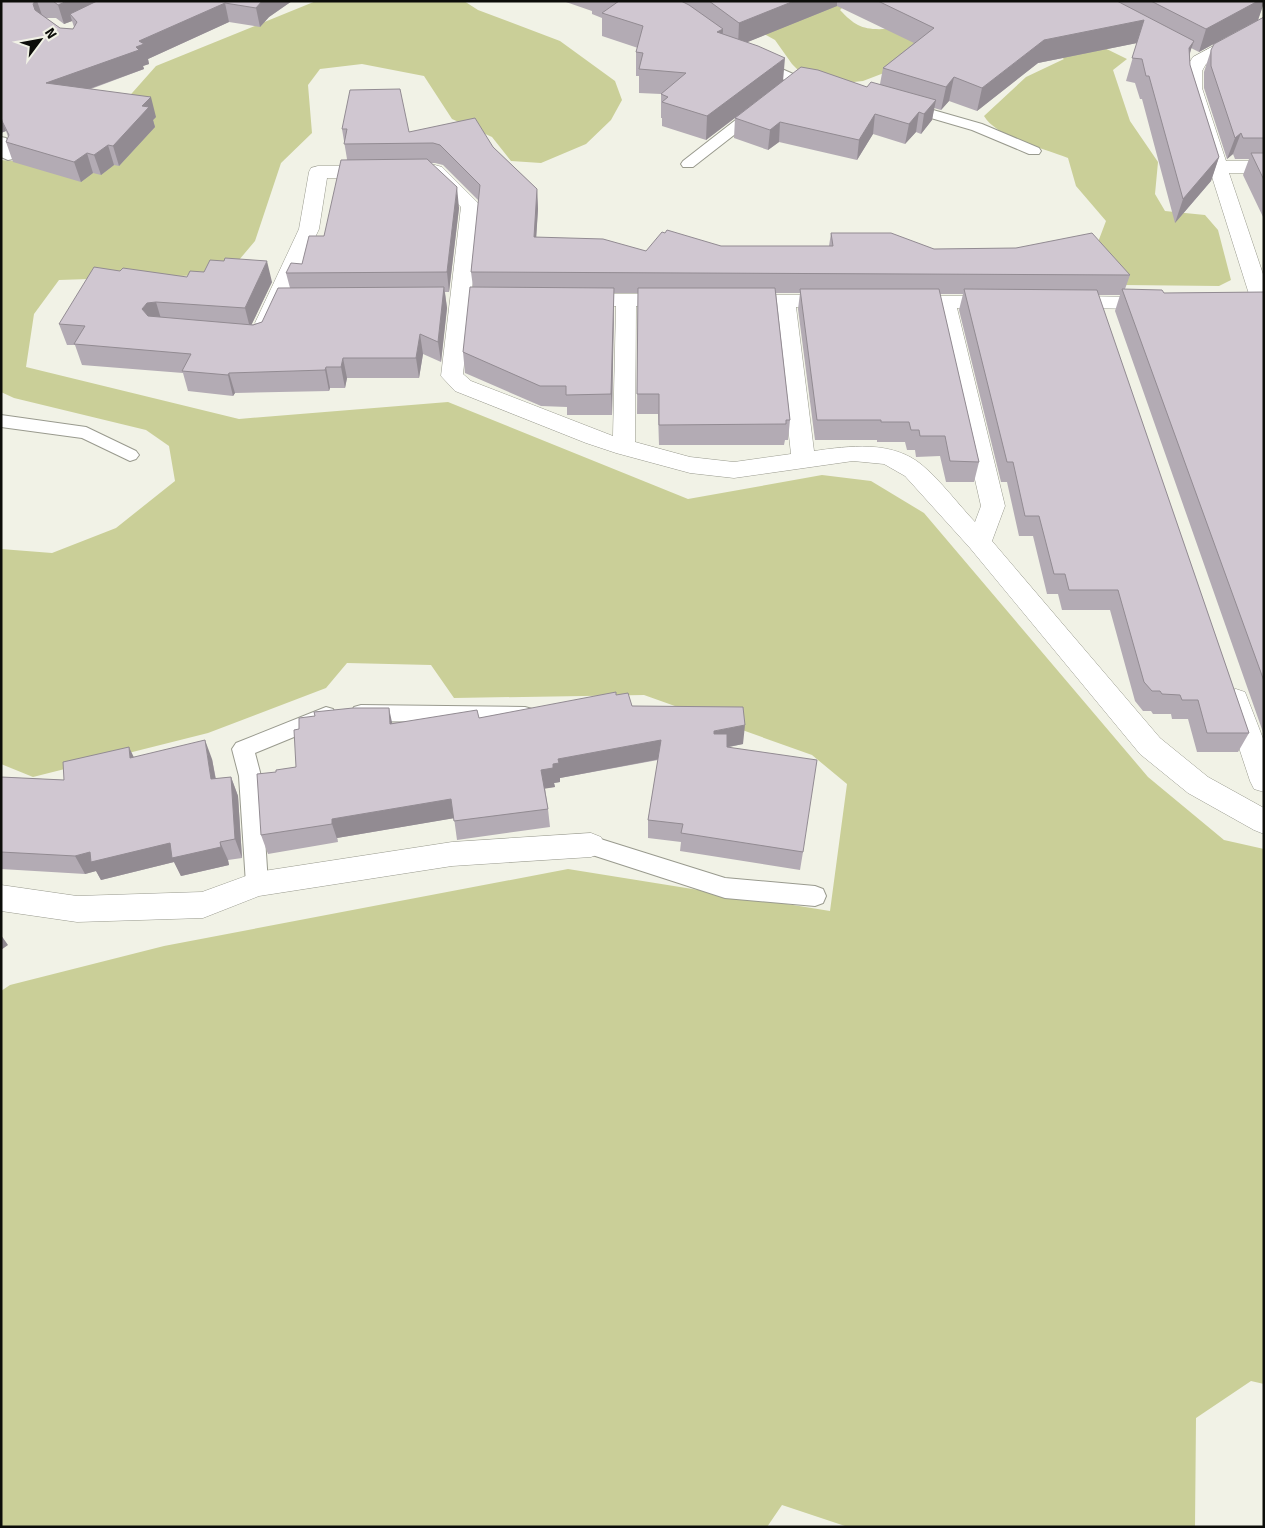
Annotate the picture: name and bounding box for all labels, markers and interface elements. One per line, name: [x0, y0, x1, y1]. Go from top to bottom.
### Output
north arrow: [15, 15, 65, 65]
text: N: [41, 25, 60, 42]

